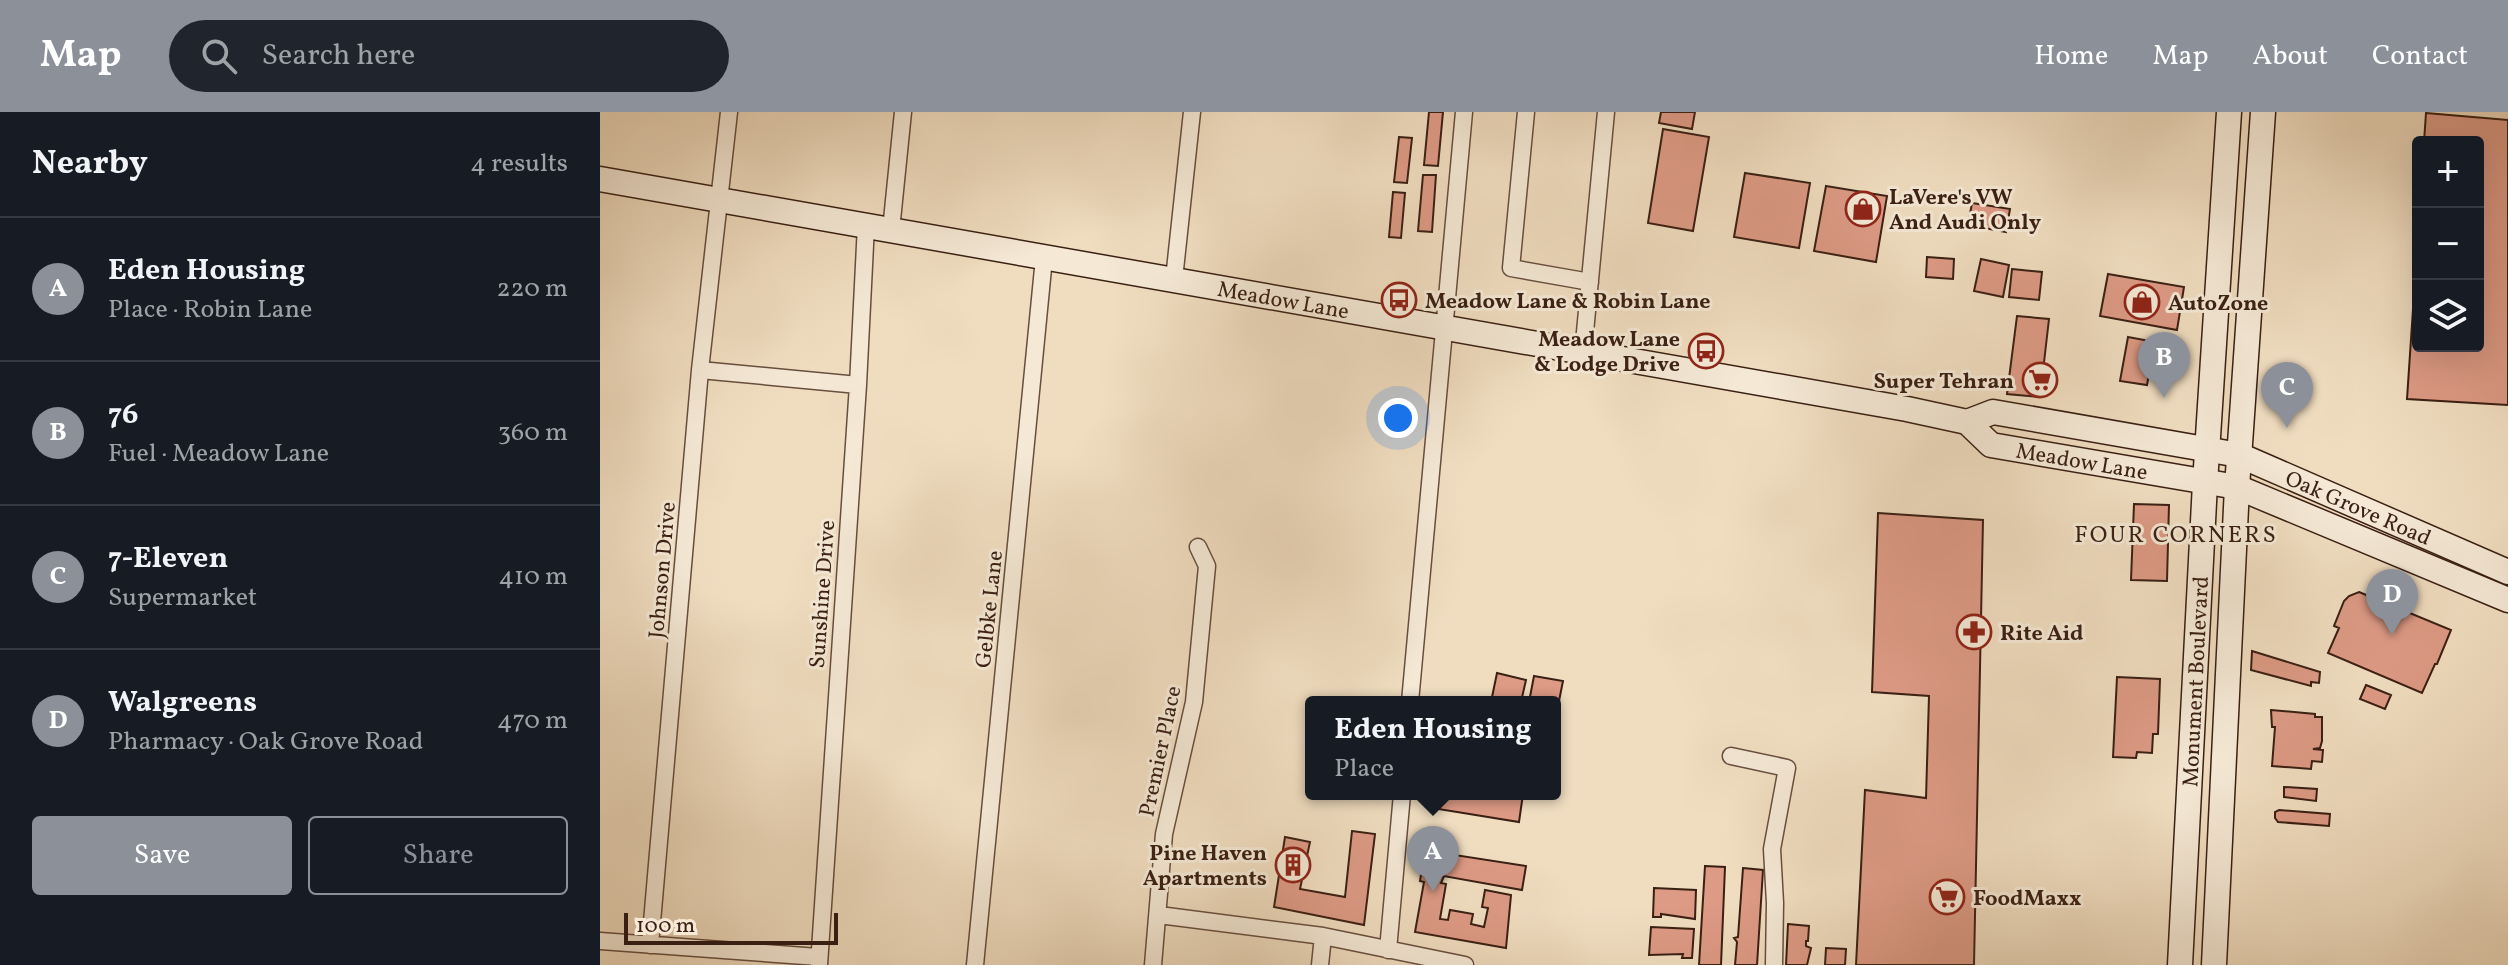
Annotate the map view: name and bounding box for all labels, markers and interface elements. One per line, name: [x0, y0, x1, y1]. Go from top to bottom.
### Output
search box: [169, 20, 729, 92]
text: Map: [40, 30, 121, 83]
icon: search: [197, 34, 241, 78]
text: Search here: [261, 35, 415, 77]
text: Home: [2034, 37, 2108, 76]
text: Map: [2152, 37, 2208, 76]
text: About: [2252, 37, 2328, 76]
text: Contact: [2372, 37, 2468, 76]
map controls: [2412, 136, 2484, 352]
button: +: [2412, 136, 2484, 208]
text: Nearby: [32, 141, 148, 188]
text: 4 results: [470, 146, 568, 182]
place label: LaVere's VW And Audi Only: [1889, 183, 2042, 239]
shop icon: LaVere's VW And Audi Only: [1844, 190, 1882, 228]
button: −: [2412, 208, 2484, 280]
text: Eden Housing: [108, 250, 305, 292]
text: A: [49, 271, 67, 307]
text: 220 m: [496, 271, 568, 307]
street label: Meadow Lane: [1215, 275, 1351, 329]
button: layers: [2412, 280, 2484, 352]
bus stop icon: Meadow Lane & Robin Lane: [1380, 281, 1418, 319]
shop icon: AutoZone: [2123, 283, 2161, 321]
place label: Meadow Lane & Robin Lane: [1425, 287, 1711, 318]
place label: AutoZone: [2168, 289, 2268, 320]
text: Place · Robin Lane: [108, 292, 312, 328]
place label: Meadow Lane & Lodge Drive: [1534, 325, 1680, 381]
bus stop icon: Meadow Lane & Lodge Drive: [1687, 332, 1725, 370]
pin: B: [2138, 332, 2190, 398]
supermarket icon: Super Tehran: [2021, 361, 2059, 399]
pin: C: [2261, 362, 2313, 428]
place label: Super Tehran: [1874, 367, 2014, 398]
text: 76: [108, 394, 139, 436]
your location: [1378, 398, 1418, 438]
text: B: [49, 415, 67, 451]
text: 360 m: [498, 415, 568, 451]
text: Fuel · Meadow Lane: [108, 436, 329, 472]
street label: Meadow Lane: [2013, 437, 2150, 489]
street label: Oak Grove Road: [2280, 464, 2435, 555]
street label: Johnson Drive: [642, 500, 685, 640]
street label: Sunshine Drive: [803, 519, 844, 669]
district label: FOUR CORNERS: [2074, 519, 2278, 553]
text: 7-Eleven: [108, 538, 228, 580]
street label: Gelbke Lane: [969, 549, 1012, 670]
text: C: [50, 559, 66, 595]
text: 410 m: [499, 559, 568, 595]
pin: D: [2366, 569, 2418, 635]
street label: Monument Boulevard: [2176, 575, 2218, 788]
text: Supermarket: [108, 580, 257, 616]
pharmacy icon: Rite Aid: [1955, 613, 1993, 651]
place label: Rite Aid: [2000, 619, 2083, 650]
text: Walgreens: [108, 682, 257, 724]
street label: Premier Place: [1132, 683, 1190, 820]
popup: [1305, 696, 1561, 800]
text: D: [48, 703, 68, 739]
text: 470 m: [497, 703, 568, 739]
text: Eden Housing: [1334, 709, 1532, 751]
text: Pharmacy · Oak Grove Road: [108, 724, 423, 760]
text: Place: [1334, 751, 1394, 787]
button: Save: [32, 816, 292, 895]
button: Share: [308, 816, 568, 895]
pin: A: [1407, 826, 1459, 892]
place label: Pine Haven Apartments: [1143, 839, 1267, 895]
building icon: Pine Haven Apartments: [1274, 846, 1312, 884]
supermarket icon: FoodMaxx: [1928, 878, 1966, 916]
place label: FoodMaxx: [1973, 884, 2082, 915]
scale bar: [624, 909, 838, 945]
text: 100 m: [636, 911, 695, 942]

